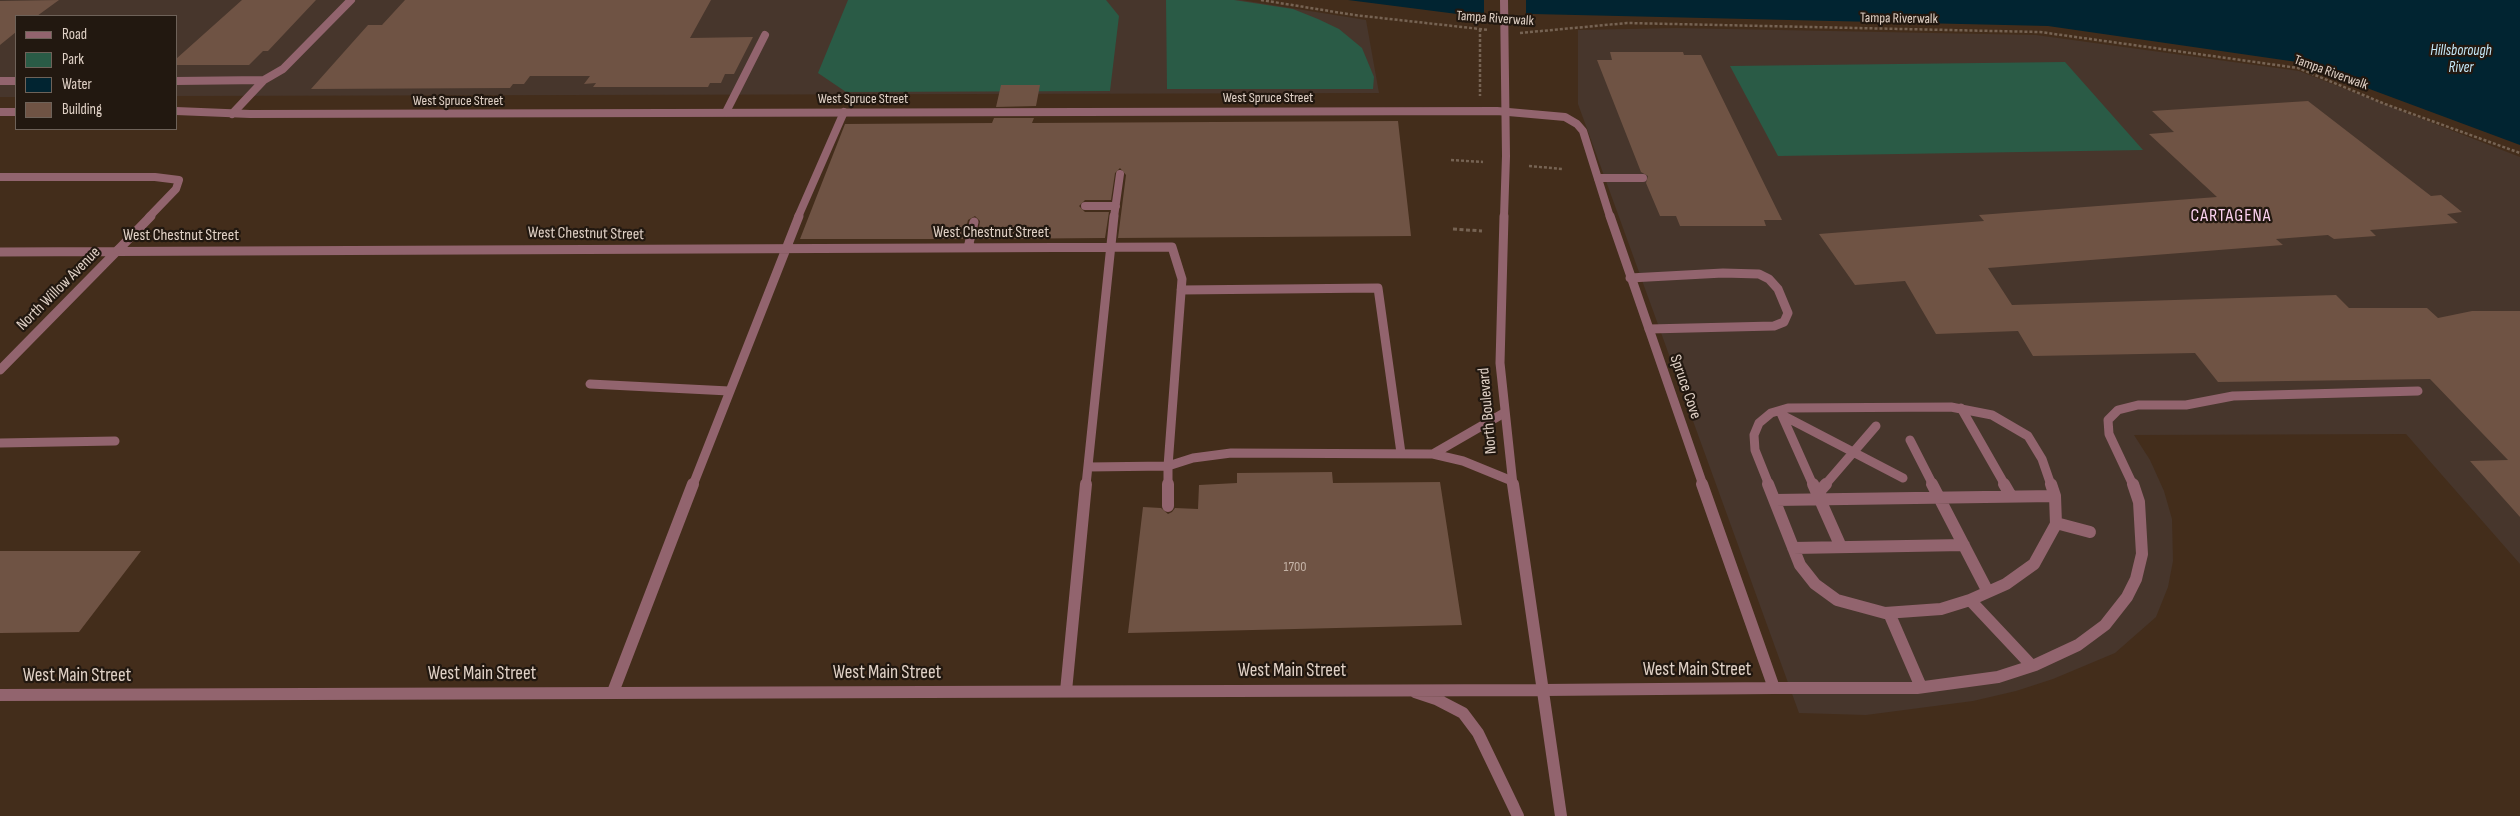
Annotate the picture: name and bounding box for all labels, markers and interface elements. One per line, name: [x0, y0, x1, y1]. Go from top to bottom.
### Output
street label: Tampa Riverwalk: [1456, 8, 1534, 30]
street label: Tampa Riverwalk: [1860, 10, 1938, 28]
legend: [15, 15, 178, 130]
text: Road: [62, 25, 87, 44]
water label: Hillsborough River: [2430, 42, 2492, 77]
text: Park: [62, 50, 84, 69]
street label: Tampa Riverwalk: [2292, 52, 2370, 94]
text: Water: [62, 75, 92, 94]
street label: West Spruce Street: [1223, 90, 1313, 106]
street label: West Spruce Street: [818, 91, 908, 107]
street label: West Spruce Street: [413, 93, 503, 109]
text: Building: [62, 100, 102, 119]
district label: CARTAGENA: [2189, 205, 2273, 227]
street label: West Chestnut Street: [528, 223, 644, 245]
street label: West Chestnut Street: [933, 223, 1049, 243]
street label: West Chestnut Street: [123, 226, 239, 246]
street label: North Willow Avenue: [13, 243, 105, 335]
street label: Spruce Cove: [1665, 352, 1705, 422]
street label: North Boulevard: [1475, 367, 1501, 455]
house number: 1700: [1284, 559, 1306, 575]
street label: West Main Street: [1643, 659, 1751, 681]
street label: West Main Street: [1238, 660, 1346, 682]
street label: West Main Street: [833, 662, 941, 684]
street label: West Main Street: [428, 663, 536, 685]
street label: West Main Street: [23, 665, 131, 687]

